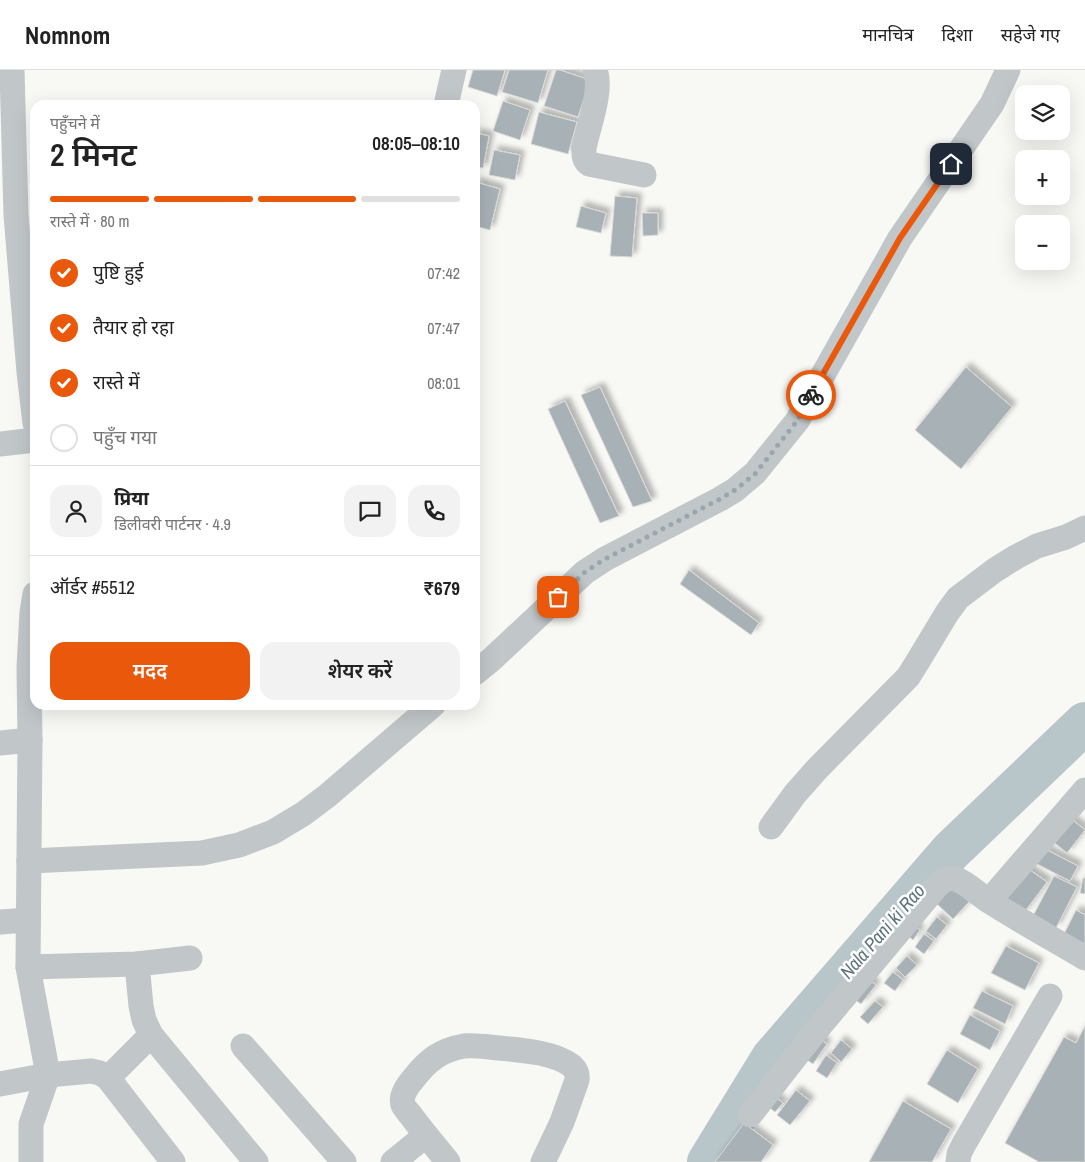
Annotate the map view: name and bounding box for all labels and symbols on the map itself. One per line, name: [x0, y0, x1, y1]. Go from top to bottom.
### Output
pin: [930, 143, 972, 185]
courier: [786, 370, 836, 420]
pin: [537, 576, 579, 618]
water label: Nala Pani ki Rao: [834, 878, 931, 984]

